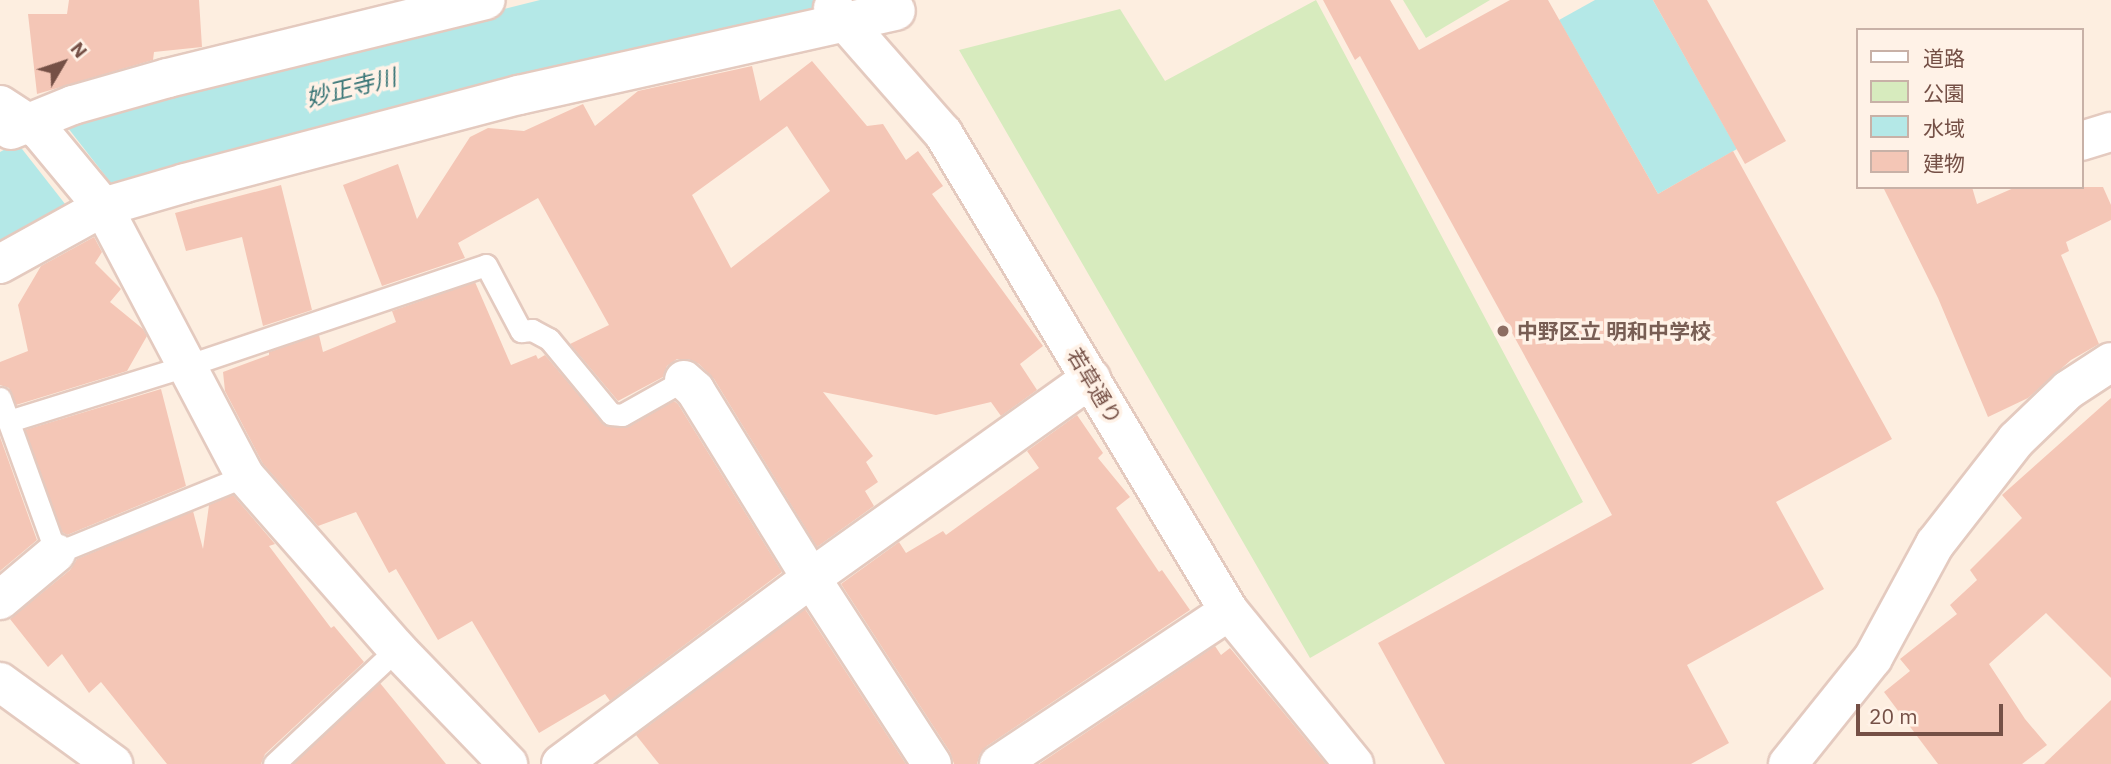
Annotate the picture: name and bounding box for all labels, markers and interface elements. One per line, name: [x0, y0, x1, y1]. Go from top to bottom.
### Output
north arrow: [28, 28, 98, 98]
legend: [1856, 28, 2083, 189]
text: N: [66, 37, 93, 63]
text: 道路: [1923, 44, 1965, 72]
water label: 妙正寺川: [303, 62, 399, 112]
text: 公園: [1923, 79, 1965, 107]
text: 水域: [1923, 114, 1965, 142]
text: 建物: [1923, 149, 1965, 177]
place label: 中野区立 明和中学校: [1517, 318, 1711, 344]
marker: 中野区立 明和中学校: [1495, 323, 1511, 339]
street label: 若草通り: [1063, 344, 1127, 428]
scale bar: [1859, 690, 2006, 734]
text: 20 m: [1869, 702, 1918, 730]

